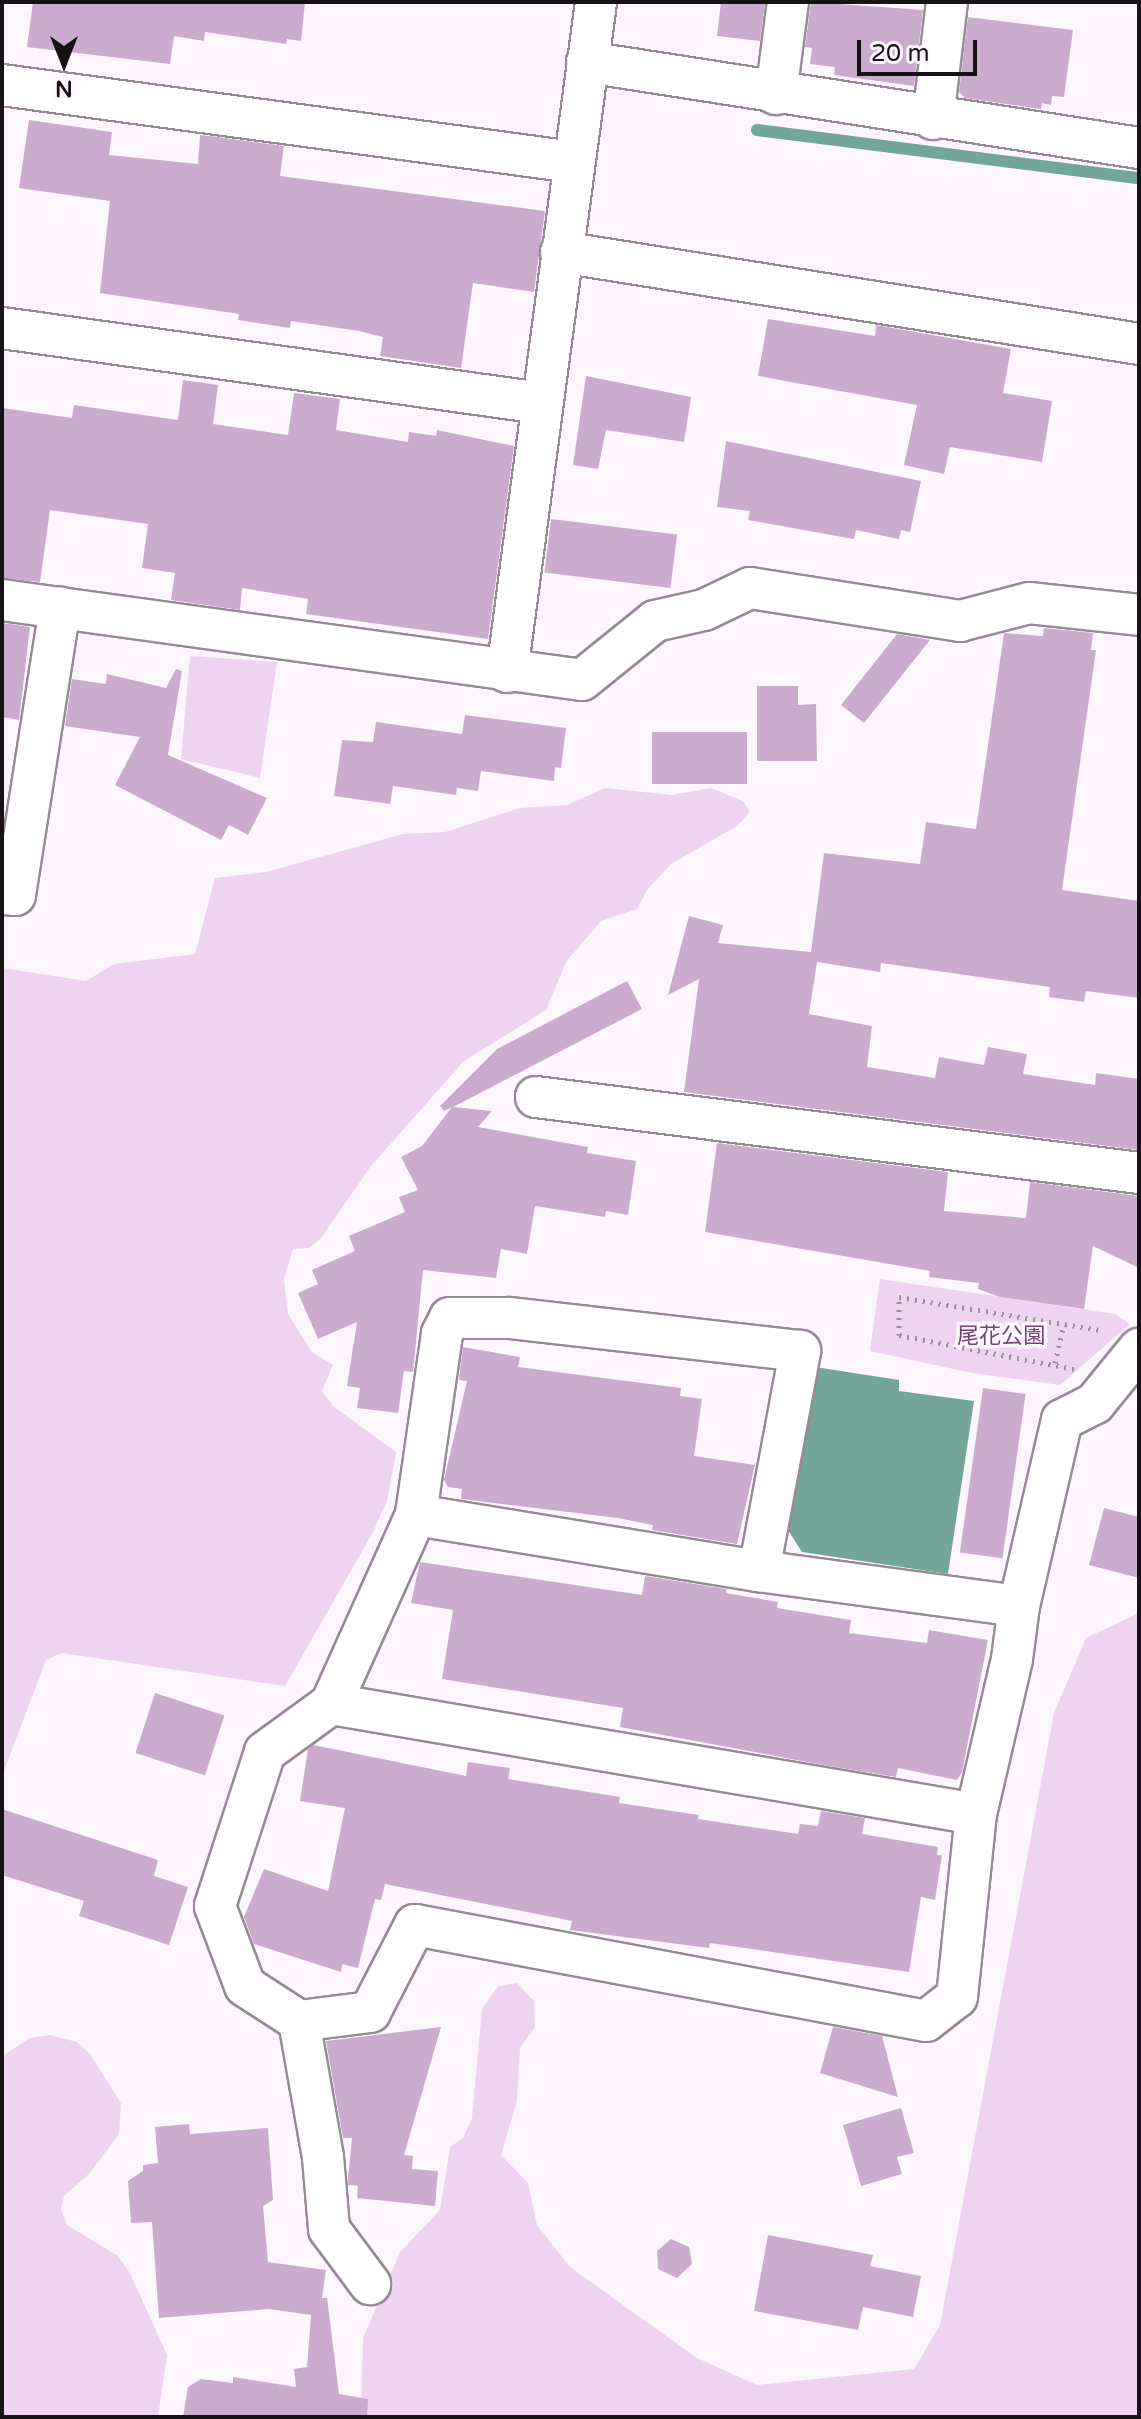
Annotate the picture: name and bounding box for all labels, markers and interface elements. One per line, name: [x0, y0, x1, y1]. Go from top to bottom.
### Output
north arrow: [24, 24, 104, 104]
scale bar: [861, 24, 981, 74]
text: 20 m: [871, 39, 929, 68]
text: N: [55, 75, 73, 101]
park label: 尾花公園: [957, 1324, 1045, 1350]

